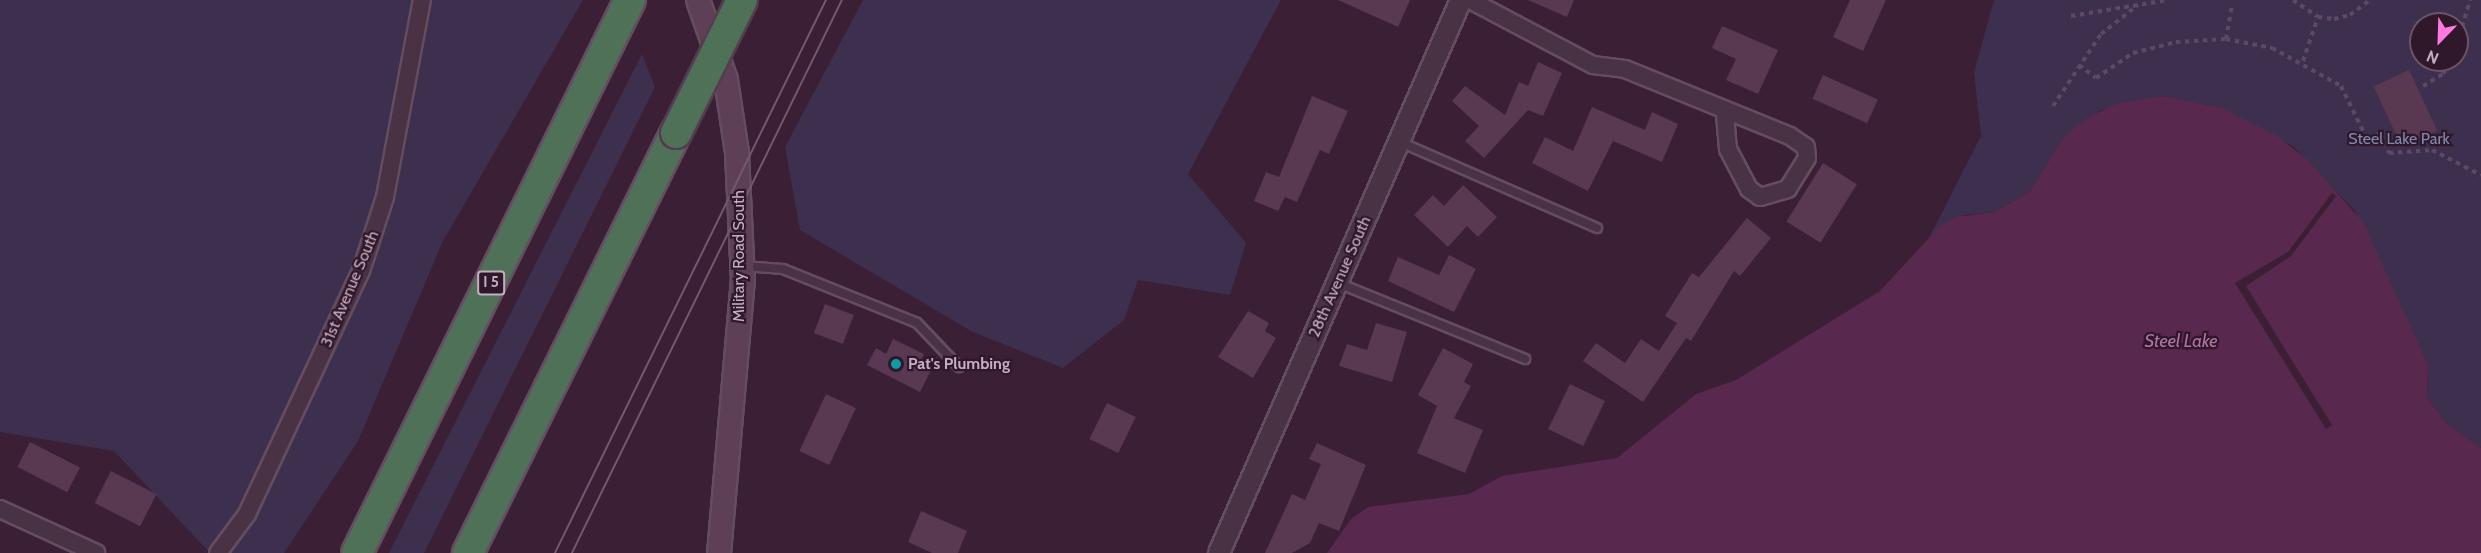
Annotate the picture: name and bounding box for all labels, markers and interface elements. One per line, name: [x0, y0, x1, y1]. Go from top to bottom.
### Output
north arrow: [2409, 12, 2469, 72]
text: N: [2424, 46, 2441, 68]
park label: Steel Lake Park: [2348, 129, 2450, 149]
street label: Military Road South: [729, 190, 749, 322]
street label: 28th Avenue South: [1305, 213, 1375, 341]
street label: 31st Avenue South: [317, 228, 383, 350]
road number: I 5: [476, 271, 506, 295]
water label: Steel Lake: [2144, 330, 2218, 352]
place label: Pat's Plumbing: [908, 354, 1010, 374]
marker: Pat's Plumbing: [889, 357, 903, 371]

